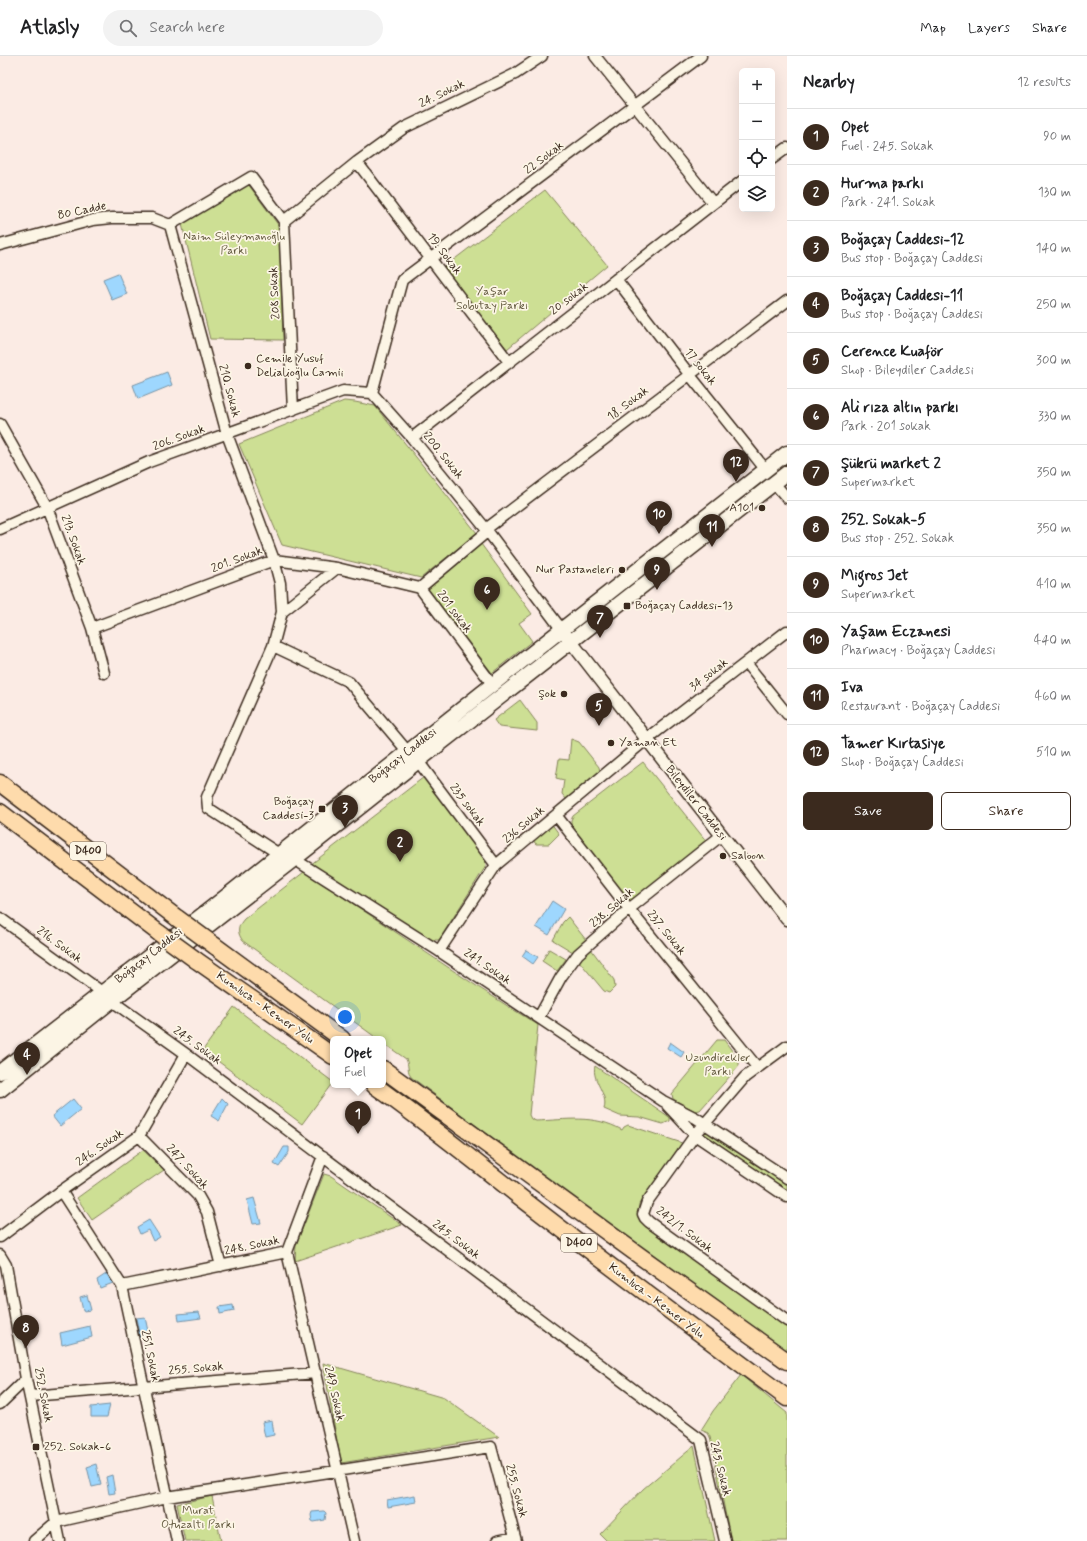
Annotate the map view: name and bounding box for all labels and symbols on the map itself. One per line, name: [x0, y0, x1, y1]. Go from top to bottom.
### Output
street label: 24. Sokak: [416, 76, 468, 112]
street label: 22 Sokak: [521, 138, 567, 178]
street label: 80 Cadde: [56, 198, 108, 224]
park label: Naim Süleymanoğlu Parkı: [183, 229, 286, 259]
street label: 19. Sokak: [423, 230, 465, 278]
street label: 208 Sokak: [266, 266, 284, 320]
street label: 20 sokak: [546, 279, 592, 319]
park label: Yaşar Sobutay Parkı: [456, 284, 528, 314]
street label: 17 sokak: [680, 345, 720, 389]
place label: Cemile Yusuf Delialioğlu Camii: [256, 351, 344, 381]
marker: Cemile Yusuf Delialioğlu Camii: [243, 361, 253, 371]
street label: 210. Sokak: [214, 363, 244, 419]
street label: 18. Sokak: [604, 383, 652, 425]
street label: 206. Sokak: [151, 421, 207, 455]
street label: 200. Sokak: [419, 429, 467, 483]
pin: 12: [723, 449, 749, 482]
place label: A101: [729, 500, 754, 516]
pin: 10: [646, 501, 672, 534]
marker: A101: [757, 503, 767, 513]
street label: 213. Sokak: [57, 513, 89, 567]
pin: 11: [699, 514, 725, 547]
street label: 201. Sokak: [209, 543, 265, 577]
pin: 9: [644, 557, 670, 590]
place label: Nur Pastaneleri: [536, 562, 614, 578]
marker: Nur Pastaneleri: [617, 565, 627, 575]
pin: 6: [474, 577, 500, 610]
street label: 201 sokak: [433, 587, 475, 637]
place label: Boğaçay Caddesi-13: [635, 598, 733, 614]
marker: Boğaçay Caddesi-13: [622, 601, 632, 611]
pin: 7: [587, 605, 613, 638]
street label: 34 sokak: [686, 655, 732, 695]
place label: Şok: [538, 686, 556, 702]
marker: Şok: [559, 689, 569, 699]
pin: 5: [586, 693, 612, 726]
street label: Boğaçay Caddesi: [366, 724, 440, 788]
place label: Yaman Et: [619, 735, 677, 751]
marker: Yaman Et: [606, 738, 616, 748]
street label: Bileydiler Caddesi: [662, 762, 731, 844]
street label: 235 sokak: [446, 780, 488, 830]
place label: Boğaçay Caddesi-3: [262, 794, 315, 824]
pin: 3: [332, 795, 358, 828]
street label: 236 Sokak: [500, 803, 548, 847]
marker: Boğaçay Caddesi-3: [317, 804, 327, 814]
pin: 2: [387, 829, 413, 862]
road number: D400: [70, 842, 106, 860]
place label: Saloon: [731, 848, 766, 864]
marker: Saloon: [718, 851, 728, 861]
street label: 238. Sokak: [587, 884, 637, 932]
street label: 237. Sokak: [643, 907, 689, 959]
street label: 216. Sokak: [33, 923, 85, 967]
street label: Boğaçay Caddesi: [112, 924, 186, 988]
street label: 241. Sokak: [460, 945, 514, 989]
street label: Kumluca - Kemer Yolu: [213, 968, 318, 1048]
your location: [335, 1007, 355, 1027]
street label: 245. Sokak: [170, 1023, 224, 1069]
pin: 4: [14, 1042, 40, 1075]
park label: Uzundirekler Parkı: [686, 1050, 750, 1080]
pin: 1: [345, 1101, 371, 1134]
street label: 246. Sokak: [73, 1126, 127, 1170]
street label: 247. Sokak: [162, 1141, 212, 1193]
street label: 242/1. Sokak: [652, 1203, 716, 1257]
street label: 245. Sokak: [429, 1217, 483, 1263]
street label: 248. Sokak: [223, 1232, 281, 1260]
road number: D400: [561, 1234, 597, 1252]
street label: Kumluca - Kemer Yolu: [605, 1260, 708, 1343]
pin: 8: [13, 1315, 39, 1348]
street label: 251. Sokak: [137, 1328, 163, 1384]
street label: 255. Sokak: [168, 1359, 224, 1379]
street label: 249. Sokak: [320, 1365, 348, 1423]
street label: 252. Sokak: [30, 1366, 56, 1424]
place label: 252. Sokak-6: [44, 1439, 111, 1455]
street label: 245. Sokak: [705, 1440, 735, 1498]
marker: 252. Sokak-6: [31, 1442, 41, 1452]
street label: 255. Sokak: [501, 1462, 531, 1520]
park label: Murat Otuzaltı Parkı: [161, 1503, 235, 1533]

